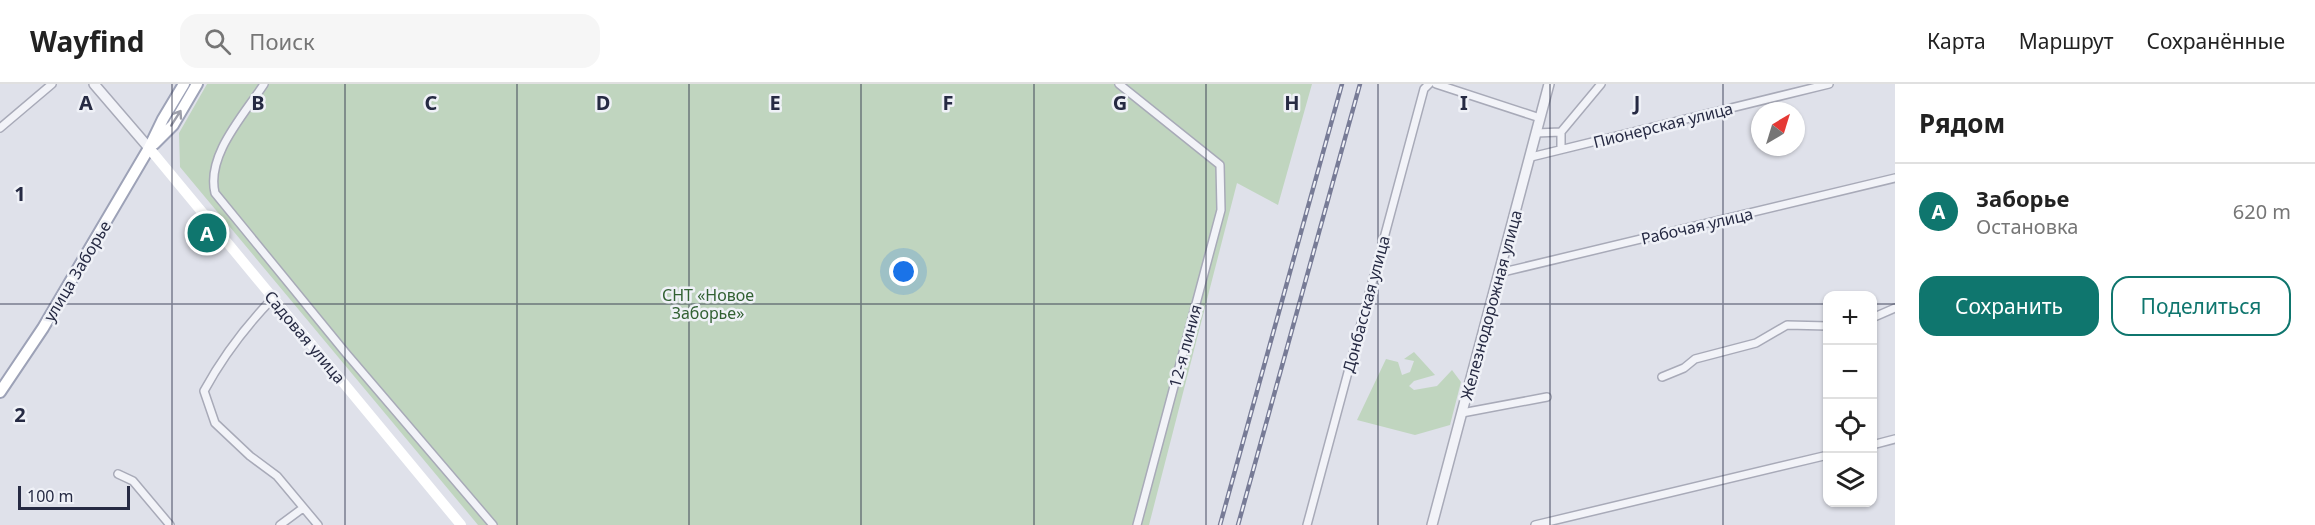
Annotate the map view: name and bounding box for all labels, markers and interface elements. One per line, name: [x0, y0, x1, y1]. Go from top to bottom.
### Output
search box: [180, 14, 600, 68]
text: Wayfind: [30, 22, 144, 60]
icon: search: [201, 25, 234, 58]
text: Поиск: [249, 26, 315, 56]
text: Карта: [1927, 27, 1986, 55]
text: Маршрут: [2019, 27, 2114, 55]
text: Сохранённые: [2147, 27, 2285, 55]
text: A: [79, 89, 93, 116]
text: B: [251, 89, 265, 116]
text: C: [425, 89, 438, 116]
text: D: [596, 89, 610, 116]
text: E: [769, 89, 781, 116]
text: F: [943, 89, 953, 116]
text: G: [1113, 89, 1127, 116]
text: H: [1284, 89, 1300, 116]
text: I: [1460, 89, 1468, 116]
text: J: [1632, 89, 1640, 116]
street label: Пионерская улица: [1591, 97, 1735, 153]
north arrow: [1751, 102, 1805, 156]
text: Рядом: [1919, 105, 2005, 141]
one-way arrow: [170, 110, 183, 127]
text: 1: [14, 180, 26, 207]
text: Заборье: [1976, 183, 2069, 213]
text: A: [1932, 198, 1945, 225]
text: 620 m: [2233, 198, 2291, 225]
street label: Рабочая улица: [1639, 202, 1755, 250]
street label: Железнодорожная улица: [1455, 208, 1527, 402]
pin: A: [188, 210, 226, 256]
text: Остановка: [1976, 213, 2078, 240]
street label: улица Заборье: [38, 216, 116, 326]
street label: Донбасская улица: [1337, 233, 1395, 375]
your location: [889, 257, 918, 286]
button: Сохранить: [1919, 276, 2099, 336]
button: Поделиться: [2111, 276, 2291, 336]
park label: СНТ «Новое Заборье»: [662, 284, 754, 324]
street label: Садовая улица: [260, 286, 350, 388]
map controls: [1823, 291, 1877, 507]
button: +: [1823, 291, 1877, 345]
street label: 12-я линия: [1163, 302, 1207, 390]
button: −: [1823, 345, 1877, 399]
button: locate: [1823, 399, 1877, 453]
text: 2: [14, 401, 26, 428]
button: layers: [1823, 453, 1877, 507]
scale bar: [18, 483, 130, 510]
text: 100 m: [27, 485, 74, 507]

